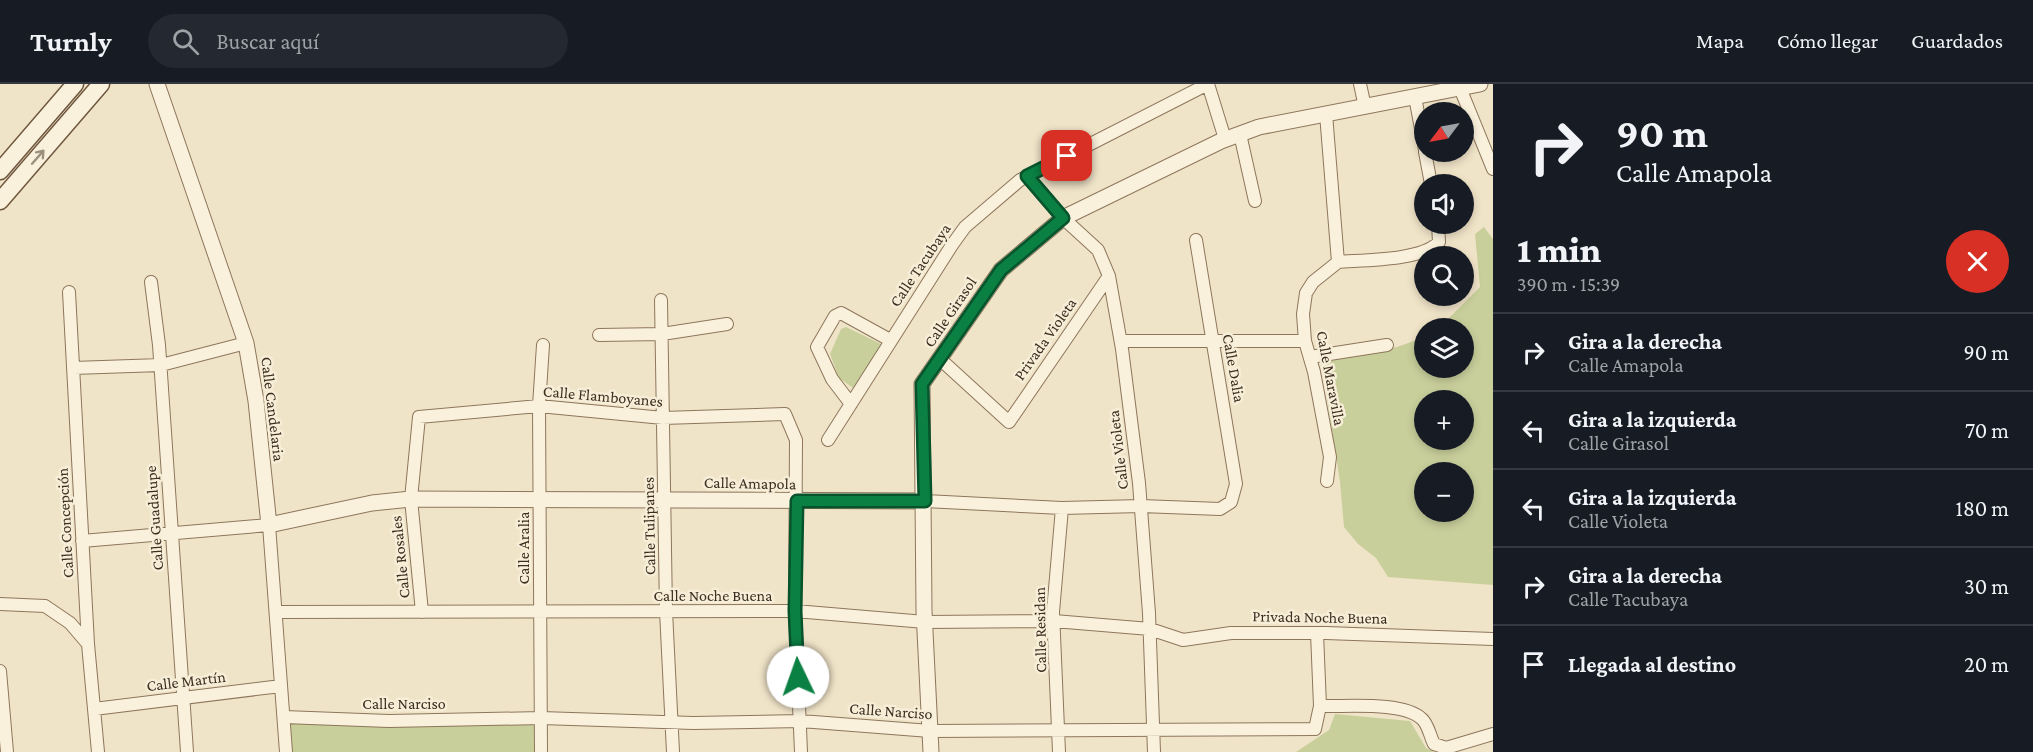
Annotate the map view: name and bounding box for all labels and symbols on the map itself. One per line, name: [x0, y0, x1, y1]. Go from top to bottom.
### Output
north arrow: [1414, 102, 1474, 162]
pin: [1041, 130, 1092, 181]
one-way arrow: [31, 150, 45, 165]
street label: Calle Tacubaya: [886, 220, 955, 310]
street label: Calle Girasol: [920, 274, 980, 350]
street label: Privada Violeta: [1010, 294, 1080, 383]
street label: Calle Maravilla: [1313, 329, 1349, 427]
street label: Calle Dalia: [1220, 333, 1248, 404]
street label: Calle Candelaria: [258, 356, 288, 463]
street label: Calle Flamboyanes: [542, 382, 664, 411]
street label: Calle Violeta: [1105, 409, 1131, 491]
street label: Calle Guadalupe: [142, 465, 167, 571]
street label: Calle Concepción: [54, 467, 77, 579]
street label: Calle Amapola: [704, 474, 797, 493]
street label: Calle Tulipanes: [640, 477, 659, 575]
street label: Calle Aralia: [515, 511, 532, 584]
street label: Calle Rosales: [387, 515, 413, 599]
street label: Calle Noche Buena: [653, 587, 773, 604]
street label: Calle Residan: [1031, 587, 1049, 673]
street label: Privada Noche Buena: [1252, 607, 1388, 627]
position arrow: [766, 645, 830, 709]
street label: Calle Martín: [145, 668, 227, 694]
street label: Calle Narciso: [362, 695, 446, 712]
street label: Calle Narciso: [849, 700, 933, 722]

